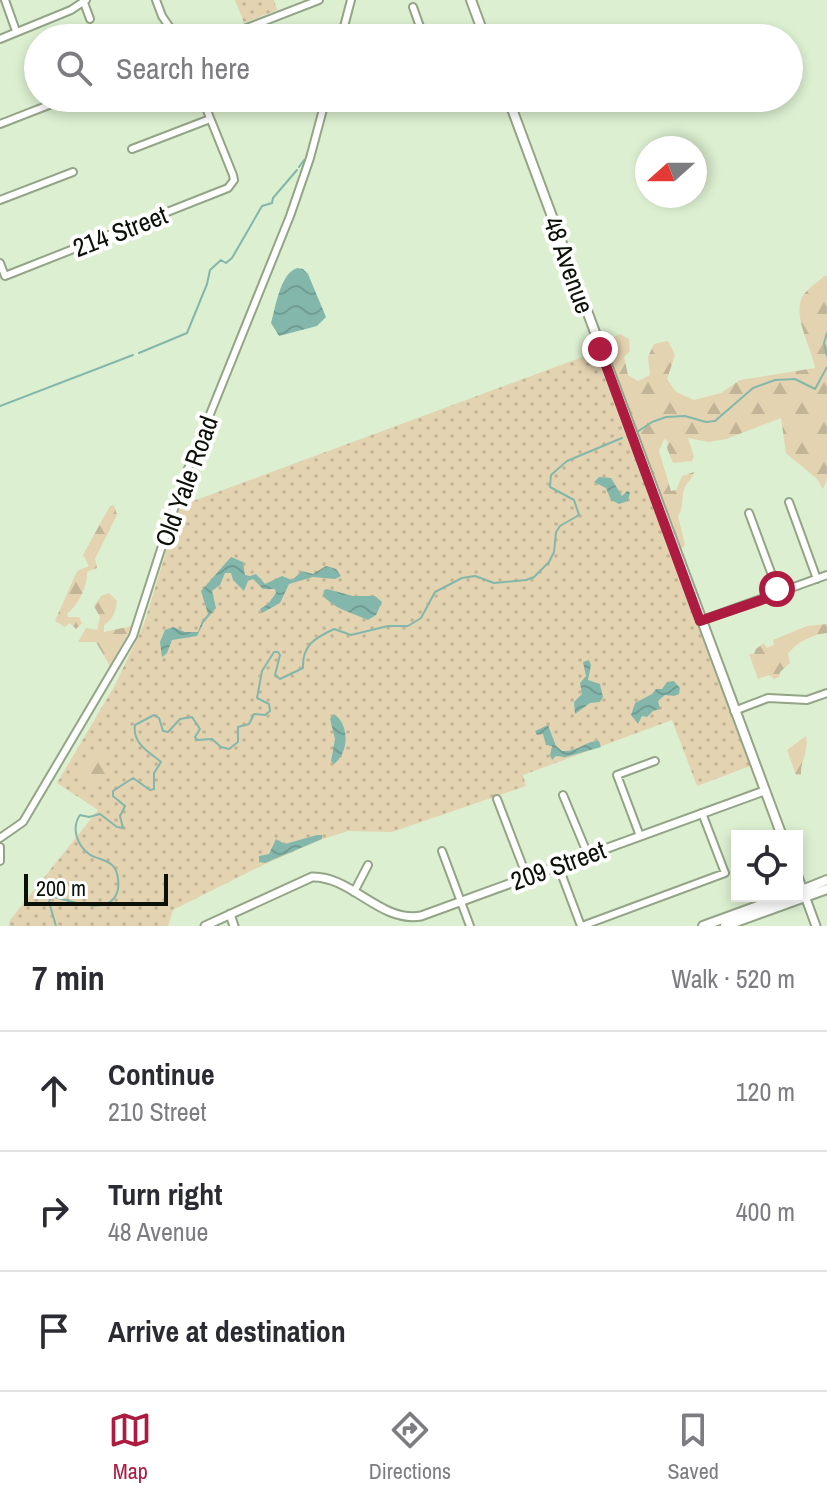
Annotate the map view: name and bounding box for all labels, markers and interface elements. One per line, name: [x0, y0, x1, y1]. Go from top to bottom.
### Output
search box: [24, 24, 803, 112]
icon: search: [52, 46, 96, 90]
text: Search here: [116, 48, 250, 88]
north arrow: [635, 136, 707, 208]
street label: 214 Street: [68, 197, 172, 265]
street label: 48 Avenue: [535, 212, 603, 318]
route end: [582, 331, 618, 367]
street label: Old Yale Road: [146, 411, 226, 551]
route start: [759, 571, 795, 607]
map controls: [731, 830, 803, 902]
button: locate: [731, 830, 803, 902]
street label: 209 Street: [506, 832, 610, 898]
scale bar: [24, 870, 168, 906]
text: 200 m: [36, 873, 86, 903]
text: 7 min: [32, 955, 105, 1001]
text: Walk · 520 m: [671, 961, 795, 996]
text: Continue: [108, 1054, 215, 1094]
icon: ahead: [32, 1069, 76, 1113]
text: 120 m: [736, 1074, 795, 1109]
text: 210 Street: [108, 1094, 206, 1129]
text: Turn right: [108, 1174, 222, 1214]
icon: right: [32, 1189, 76, 1233]
text: 400 m: [736, 1194, 795, 1229]
text: 48 Avenue: [108, 1214, 208, 1249]
icon: arrive: [32, 1309, 76, 1353]
text: Arrive at destination: [108, 1311, 346, 1351]
tab: Map: [108, 1408, 152, 1486]
tab: Directions: [369, 1408, 451, 1486]
tab: Saved: [668, 1408, 719, 1486]

